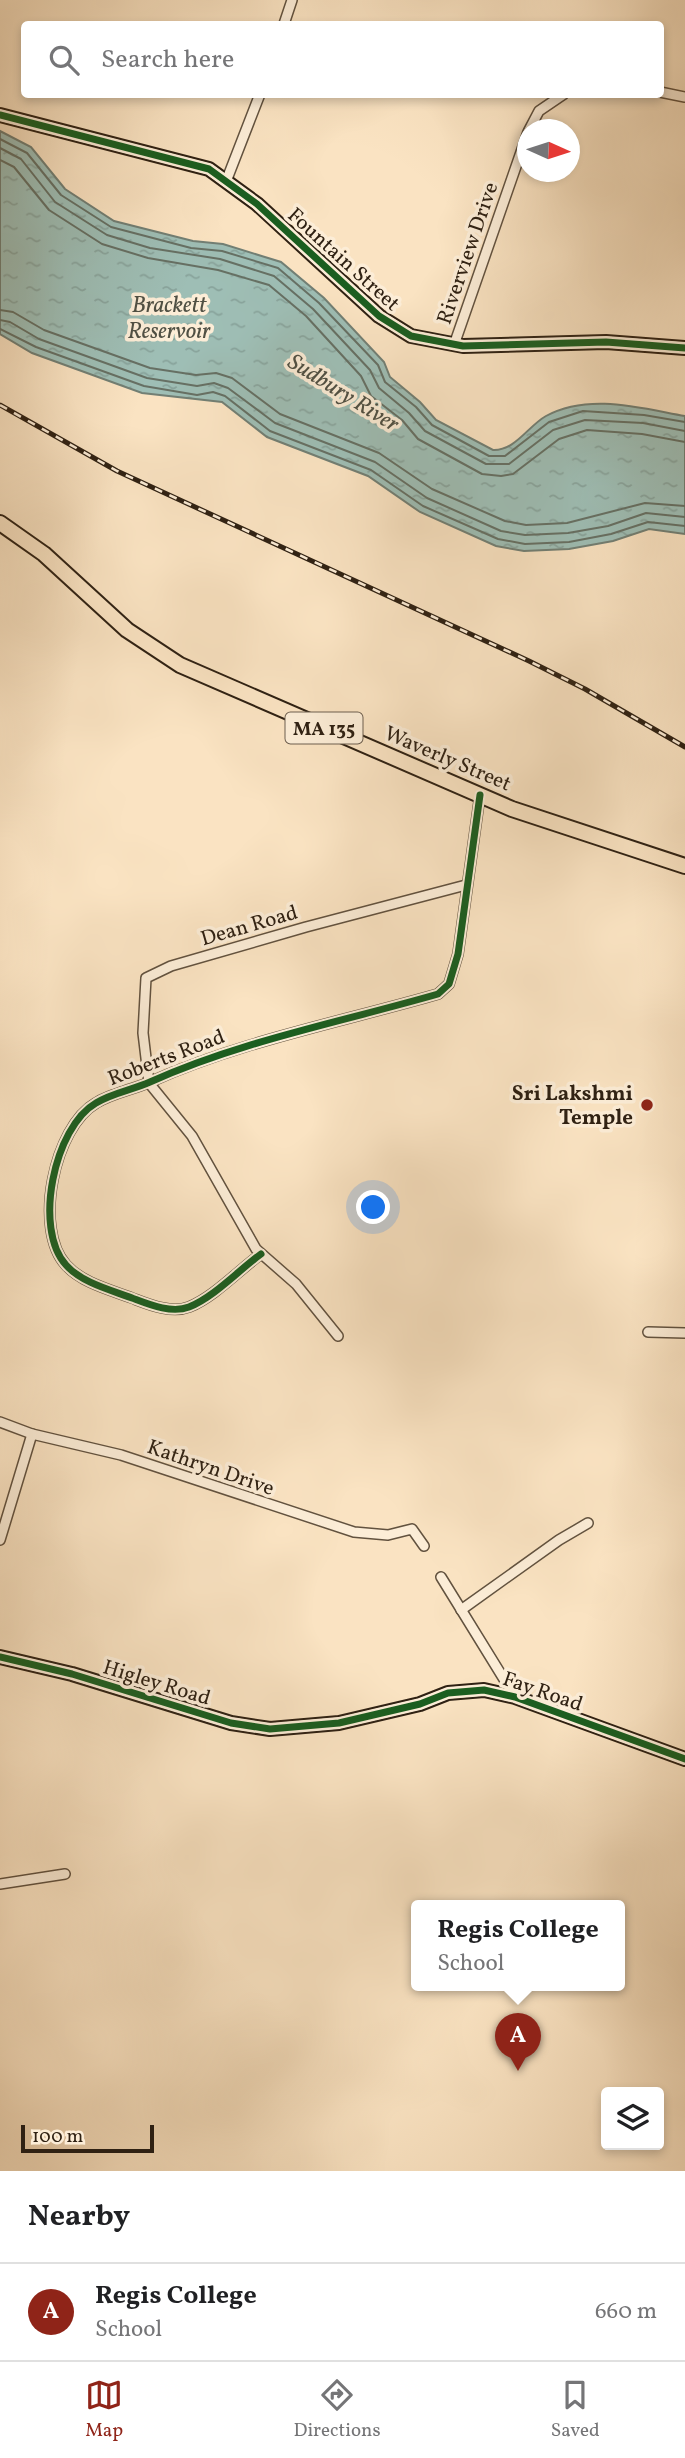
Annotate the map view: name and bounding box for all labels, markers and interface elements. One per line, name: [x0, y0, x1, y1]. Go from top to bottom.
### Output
search box: [21, 21, 664, 98]
icon: search: [45, 41, 83, 79]
text: Search here: [101, 42, 234, 78]
north arrow: [517, 119, 580, 182]
street label: Riverview Drive: [431, 178, 506, 328]
street label: Fountain Street: [280, 202, 406, 318]
water label: Brackett Reservoir: [127, 290, 211, 348]
water label: Sudbury River: [281, 347, 405, 441]
road number: MA 135: [286, 712, 362, 744]
street label: Waverly Street: [379, 720, 515, 799]
street label: Dean Road: [197, 899, 301, 954]
street label: Roberts Road: [104, 1023, 229, 1094]
place label: Sri Lakshmi Temple: [512, 1080, 633, 1133]
marker: Sri Lakshmi Temple: [639, 1097, 655, 1113]
your location: [356, 1190, 390, 1224]
street label: Kathryn Drive: [143, 1433, 278, 1504]
street label: Higley Road: [99, 1653, 214, 1714]
street label: Fay Road: [499, 1665, 586, 1720]
popup: [411, 1900, 625, 1991]
text: Regis College: [437, 1912, 599, 1948]
text: School: [437, 1948, 504, 1980]
pin: A: [495, 2013, 541, 2071]
map controls: [601, 2087, 664, 2150]
button: layers: [601, 2087, 664, 2150]
scale bar: [21, 2122, 154, 2154]
text: 100 m: [32, 2124, 83, 2150]
text: Nearby: [28, 2196, 130, 2238]
text: Regis College: [95, 2278, 257, 2314]
text: A: [43, 2296, 59, 2328]
text: 660 m: [595, 2296, 657, 2328]
text: School: [95, 2314, 162, 2346]
tab: Map: [85, 2376, 123, 2444]
tab: Directions: [294, 2376, 381, 2444]
tab: Saved: [551, 2376, 600, 2444]

